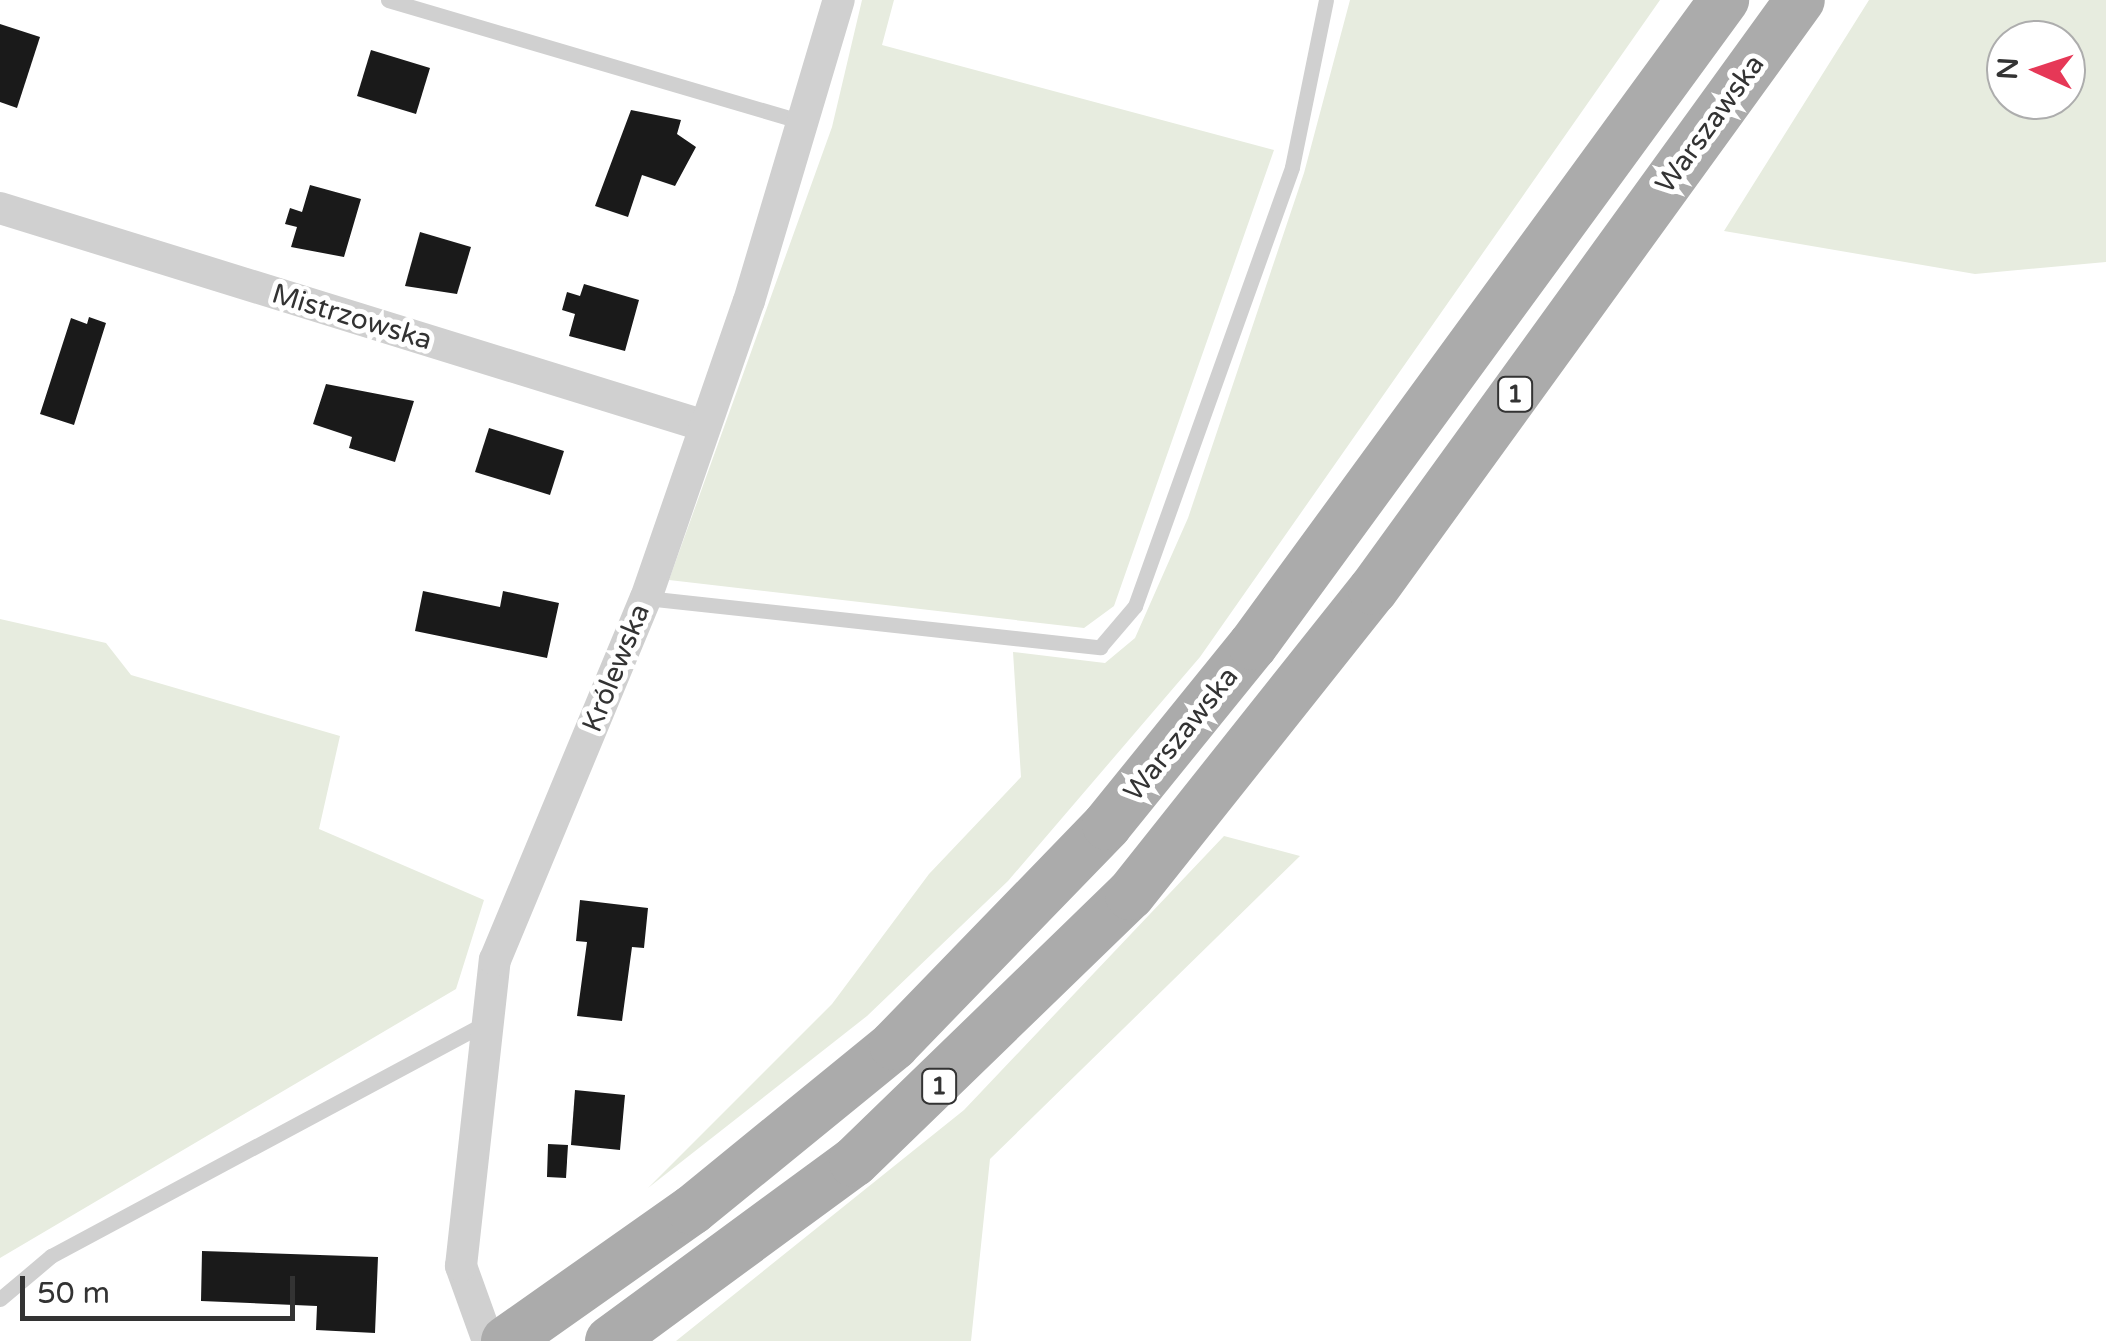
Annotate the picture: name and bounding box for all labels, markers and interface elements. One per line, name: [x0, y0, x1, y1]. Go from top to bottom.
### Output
north arrow: [1986, 20, 2086, 120]
street label: Warszawska: [1649, 48, 1771, 200]
text: N: [1990, 56, 2026, 81]
street label: Mistrzowska: [268, 277, 436, 357]
road number: 1: [1495, 374, 1535, 414]
street label: Królewska: [575, 599, 657, 737]
street label: Warszawska: [1117, 660, 1245, 808]
road number: 1: [919, 1066, 959, 1106]
scale bar: [25, 1256, 300, 1318]
text: 50 m: [37, 1275, 110, 1312]

